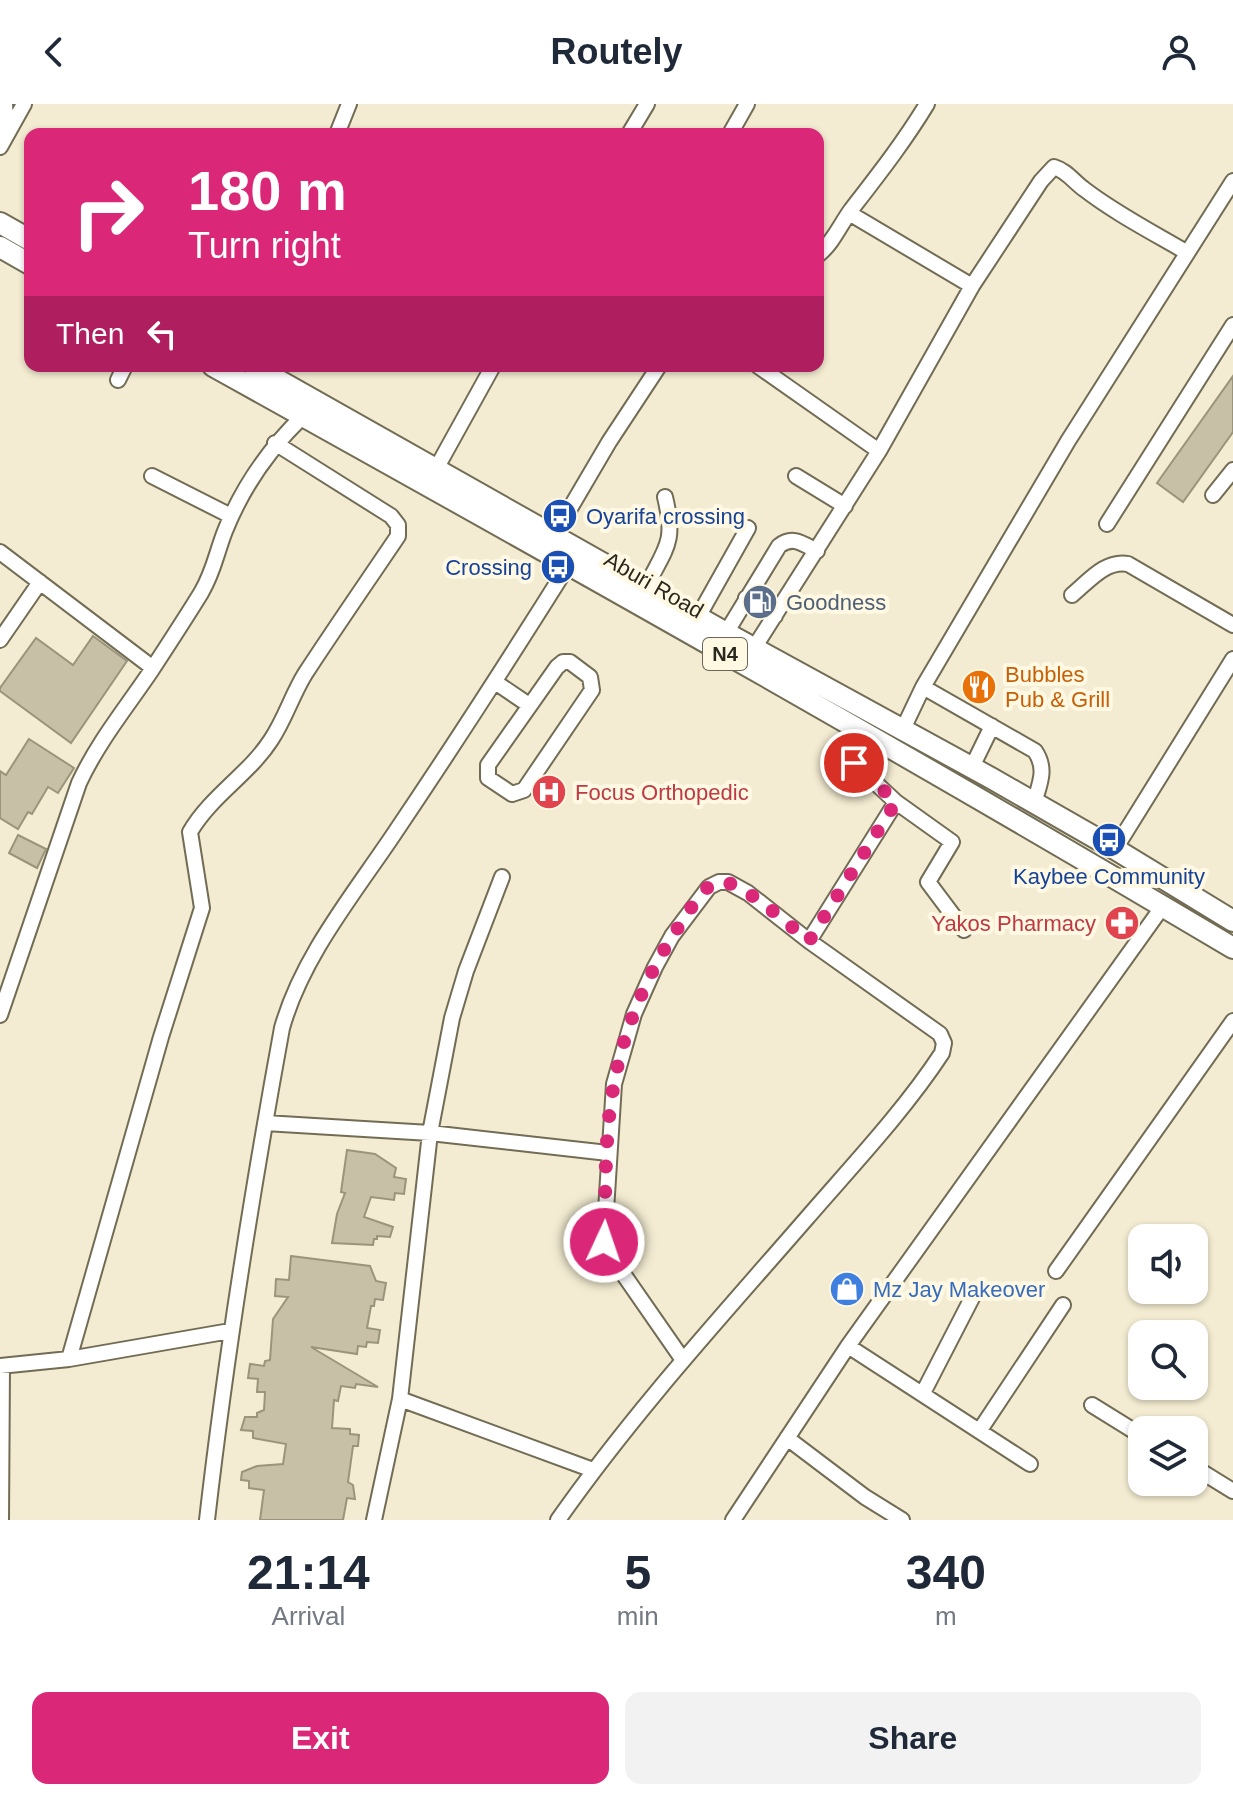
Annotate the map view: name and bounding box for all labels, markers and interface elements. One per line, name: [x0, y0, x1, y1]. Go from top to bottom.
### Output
icon: back: [32, 30, 76, 74]
icon: person: [1157, 30, 1201, 74]
text: Routely: [550, 31, 683, 72]
text: 180 m: [188, 159, 347, 222]
icon: right: [56, 160, 160, 264]
text: Turn right: [188, 225, 341, 266]
icon: left: [140, 312, 184, 356]
text: Then: [56, 317, 124, 350]
bus stop icon: Oyarifa crossing: [541, 497, 579, 535]
place label: Oyarifa crossing: [586, 504, 745, 529]
street label: Aburi Road: [600, 547, 708, 623]
bus stop icon: Crossing: [539, 548, 577, 586]
place label: Crossing: [445, 555, 532, 580]
fuel station icon: Goodness: [741, 583, 779, 621]
place label: Goodness: [786, 590, 886, 615]
road number: N4: [703, 638, 747, 670]
place label: Bubbles Pub & Grill: [1005, 662, 1110, 712]
restaurant icon: Bubbles Pub & Grill: [960, 668, 998, 706]
pin: [820, 729, 888, 797]
icon: arrive: [832, 741, 876, 785]
hospital icon: Focus Orthopedic: [530, 773, 568, 811]
place label: Focus Orthopedic: [575, 780, 749, 805]
bus stop icon: Kaybee Community: [1090, 821, 1128, 859]
place label: Kaybee Community: [1013, 864, 1205, 889]
pharmacy icon: Yakos Pharmacy: [1103, 904, 1141, 942]
place label: Yakos Pharmacy: [931, 911, 1096, 936]
position arrow: [562, 1200, 646, 1284]
map controls: [1128, 1224, 1208, 1496]
button: sound: [1128, 1224, 1208, 1304]
shop icon: Mz Jay Makeover: [828, 1270, 866, 1308]
place label: Mz Jay Makeover: [873, 1277, 1045, 1302]
button: search: [1128, 1320, 1208, 1400]
button: layers: [1128, 1416, 1208, 1496]
text: 21:14: [247, 1546, 370, 1599]
text: 5: [624, 1546, 651, 1599]
text: 340: [906, 1546, 986, 1599]
text: Arrival: [272, 1601, 345, 1631]
text: min: [617, 1601, 659, 1631]
text: m: [935, 1601, 957, 1631]
button: Exit: [32, 1692, 609, 1784]
button: Share: [625, 1692, 1201, 1784]

